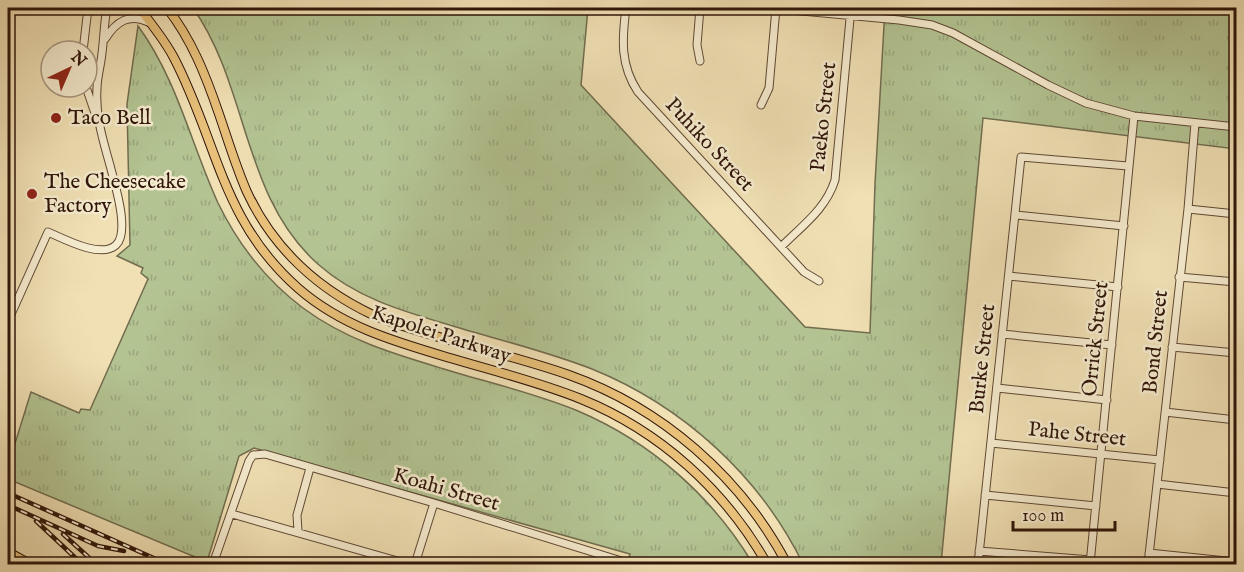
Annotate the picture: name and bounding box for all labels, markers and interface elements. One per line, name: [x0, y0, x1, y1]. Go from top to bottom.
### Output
north arrow: [39, 39, 99, 99]
text: N: [65, 47, 90, 72]
street label: Paeko Street: [805, 61, 843, 173]
street label: Puhiko Street: [659, 92, 759, 198]
place label: Taco Bell: [68, 105, 151, 132]
marker: Taco Bell: [49, 111, 63, 125]
place label: The Cheesecake Factory: [44, 169, 186, 220]
marker: The Cheesecake Factory: [25, 187, 39, 201]
street label: Orrick Street: [1077, 280, 1115, 398]
street label: Bond Street: [1137, 289, 1175, 395]
street label: Kapolei Parkway: [368, 300, 515, 370]
street label: Burke Street: [964, 303, 1002, 415]
street label: Pahe Street: [1027, 416, 1127, 454]
street label: Koahi Street: [390, 462, 502, 518]
scale bar: [1013, 494, 1115, 532]
text: 100 m: [1022, 505, 1064, 528]

